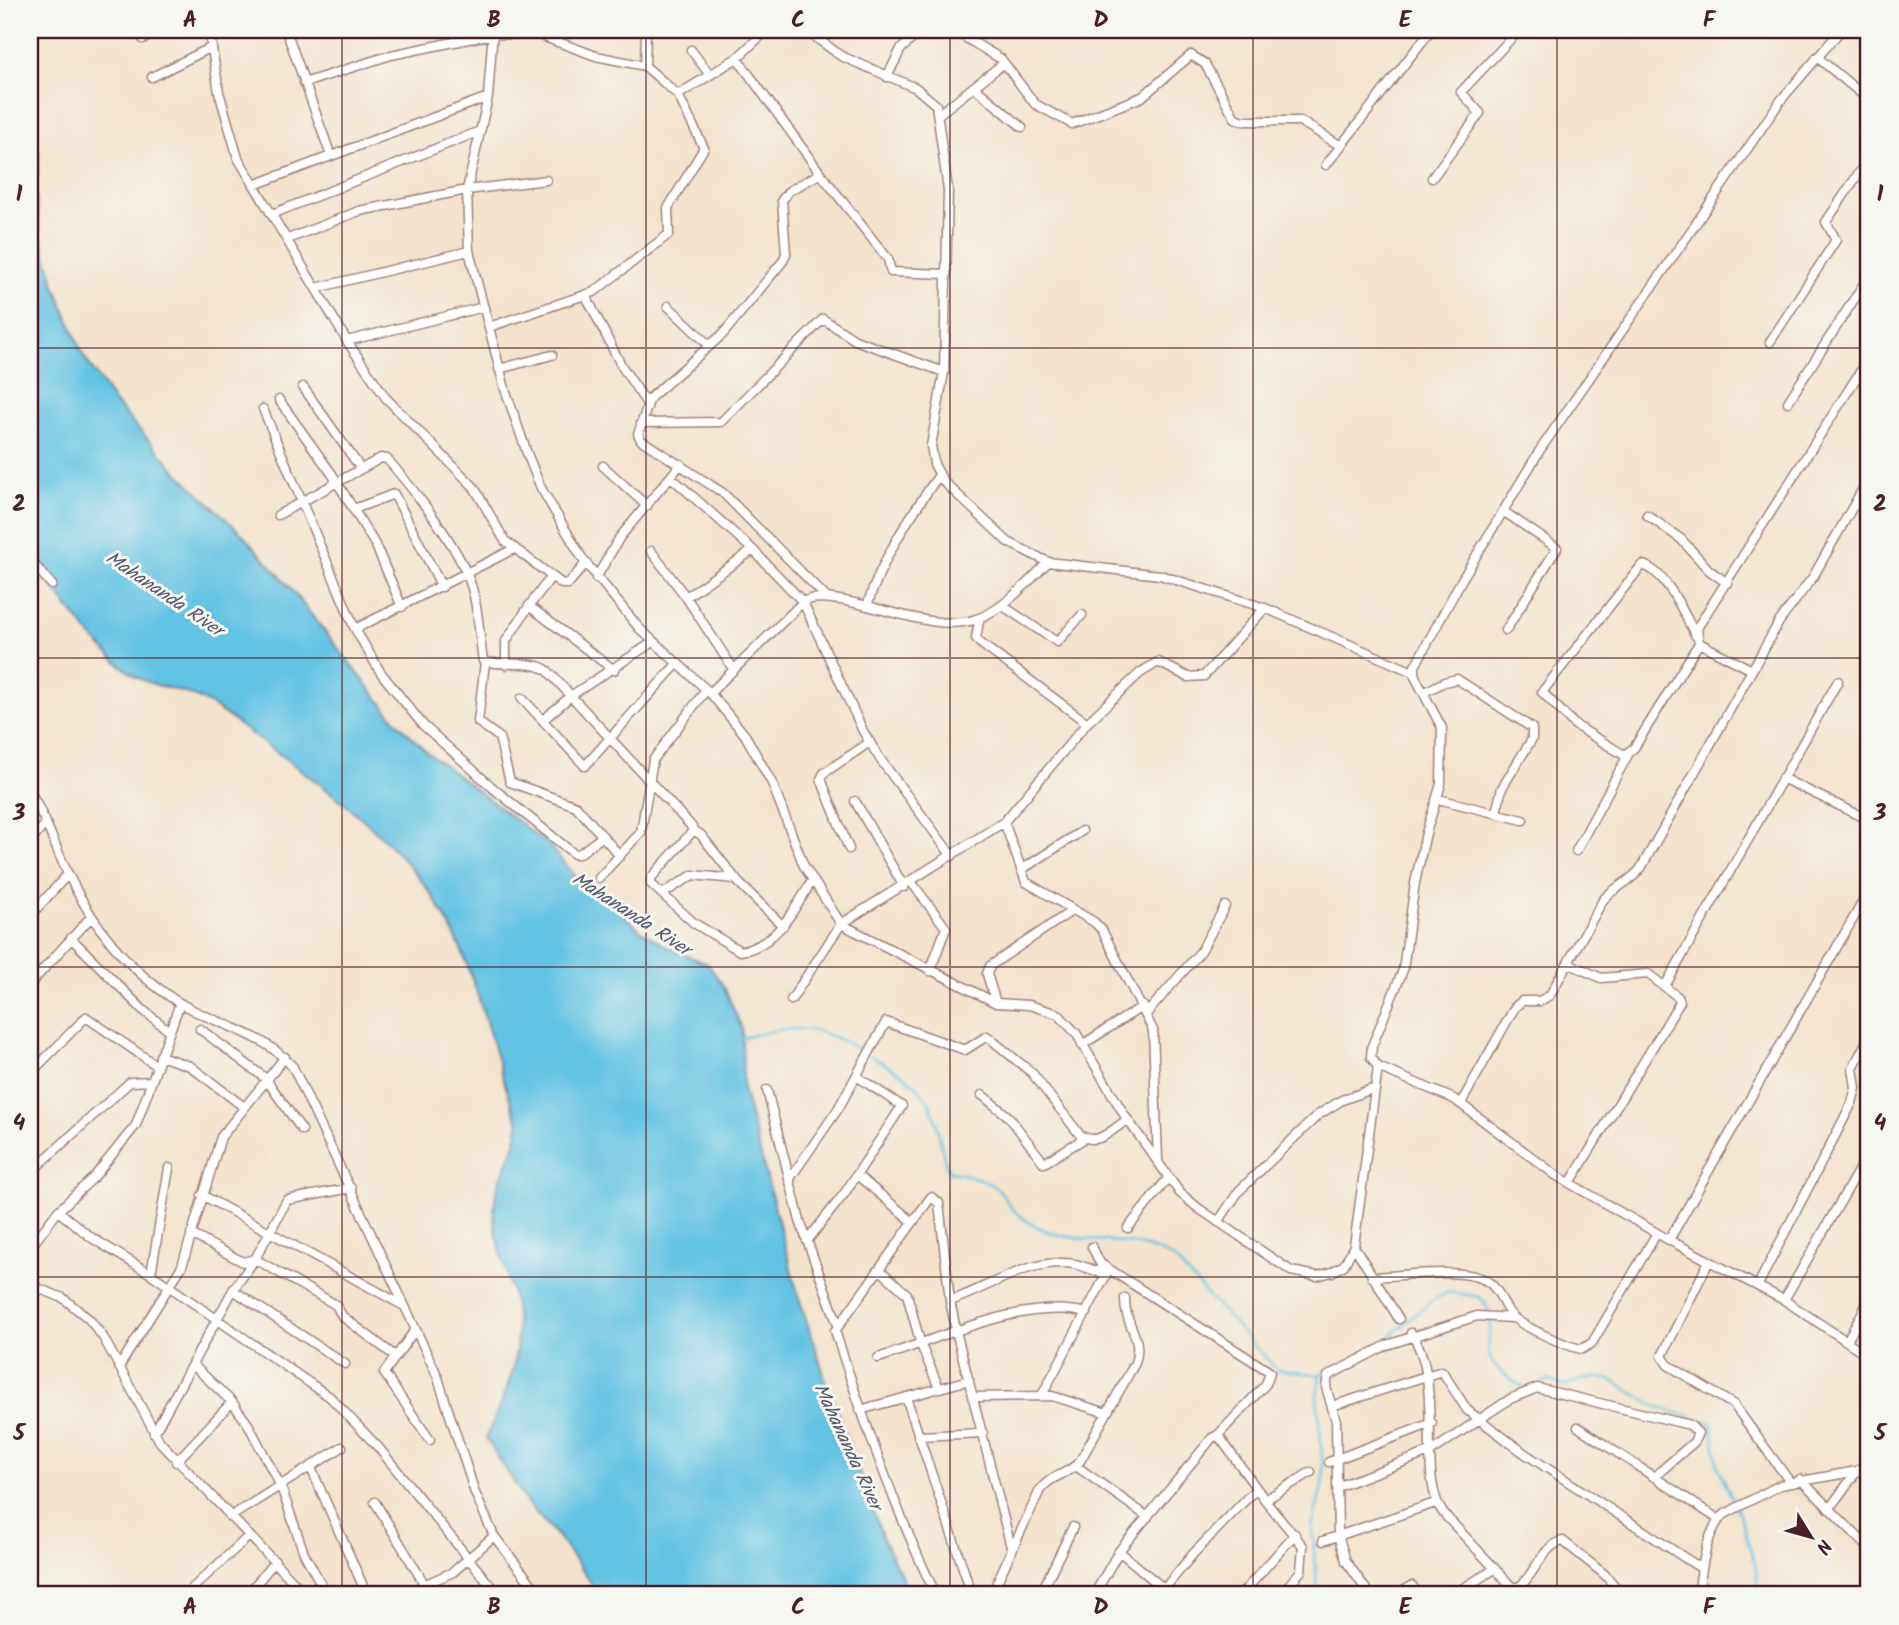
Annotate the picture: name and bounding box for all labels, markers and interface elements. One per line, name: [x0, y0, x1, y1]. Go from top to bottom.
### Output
text: A: [183, 3, 197, 39]
text: B: [487, 3, 501, 39]
text: C: [791, 3, 805, 39]
text: D: [1093, 3, 1109, 39]
text: E: [1399, 3, 1413, 39]
text: F: [1703, 3, 1717, 39]
text: 1: [16, 177, 23, 213]
text: 1: [1877, 177, 1884, 213]
text: 2: [12, 487, 26, 523]
text: 2: [1873, 487, 1887, 523]
water label: Mahananda River: [99, 544, 232, 647]
text: 3: [12, 796, 26, 832]
text: 3: [1873, 796, 1887, 832]
water label: Mahananda River: [565, 865, 699, 966]
text: 4: [13, 1106, 26, 1142]
text: 4: [1874, 1106, 1887, 1142]
water label: Mahananda River: [805, 1379, 891, 1518]
text: 5: [12, 1416, 27, 1452]
text: 5: [1873, 1416, 1888, 1452]
north arrow: [1776, 1502, 1846, 1572]
text: N: [1807, 1532, 1839, 1560]
text: A: [183, 1590, 197, 1625]
text: B: [487, 1590, 501, 1625]
text: C: [791, 1590, 805, 1625]
text: D: [1093, 1590, 1109, 1625]
text: E: [1399, 1590, 1413, 1625]
text: F: [1703, 1590, 1717, 1625]

